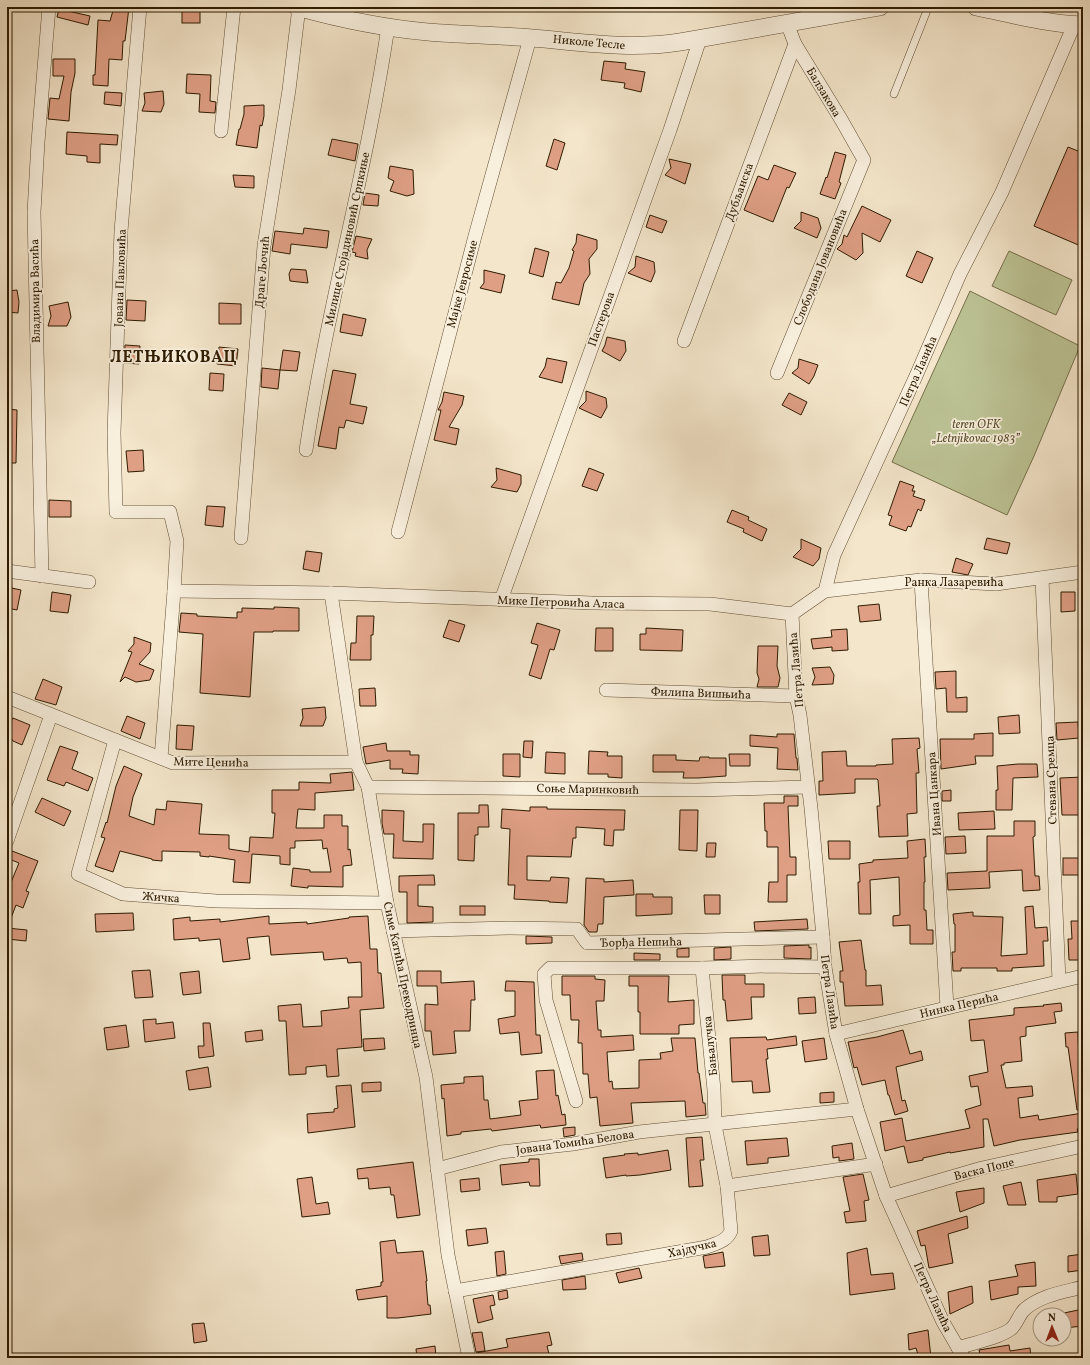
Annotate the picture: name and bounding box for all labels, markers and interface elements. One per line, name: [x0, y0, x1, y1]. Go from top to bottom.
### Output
street label: Николе Тесле: [552, 32, 626, 54]
street label: Балзакова: [802, 64, 844, 121]
street label: Милице Стојадиновић Српкиње: [322, 150, 374, 328]
street label: Дубљанска: [722, 161, 758, 224]
street label: Слободана Јовановића: [790, 207, 852, 328]
street label: Јована Павловића: [111, 229, 131, 328]
street label: Драге Љочић: [252, 235, 274, 309]
street label: Мајке Јевросиме: [444, 238, 482, 330]
street label: Владимира Васића: [27, 239, 45, 343]
street label: Пастерова: [585, 290, 619, 349]
street label: Петра Лазића: [896, 334, 942, 409]
district label: ЛЕТЊИКОВАЦ: [110, 347, 238, 369]
park label: teren OFK „Letnjikovac 1983”: [931, 417, 1021, 447]
street label: Ранка Лазаревића: [904, 575, 1004, 591]
street label: Мике Петровића Аласа: [497, 593, 625, 613]
street label: Петра Лазића: [786, 632, 808, 708]
street label: Филипа Вишњића: [651, 684, 751, 704]
street label: Стевана Сремца: [1042, 735, 1062, 825]
street label: Ивана Цанкара: [924, 751, 946, 837]
street label: Мите Ценића: [173, 754, 249, 772]
street label: Соње Маринковић: [537, 781, 639, 799]
street label: Жичка: [142, 889, 180, 907]
street label: Симе Катића Прекодринца: [379, 900, 425, 1050]
street label: Ђорђа Нешића: [600, 934, 682, 952]
street label: Петра Лазића: [816, 954, 842, 1031]
street label: Нинка Перића: [918, 989, 1000, 1023]
street label: Бањалучка: [700, 1015, 722, 1077]
street label: Јована Томића Белова: [515, 1127, 635, 1159]
street label: Васка Попе: [952, 1155, 1016, 1185]
street label: Хајдучка: [666, 1236, 718, 1262]
street label: Петра Лазића: [909, 1260, 955, 1335]
north arrow: [1032, 1307, 1072, 1347]
text: N: [1048, 1311, 1056, 1326]

